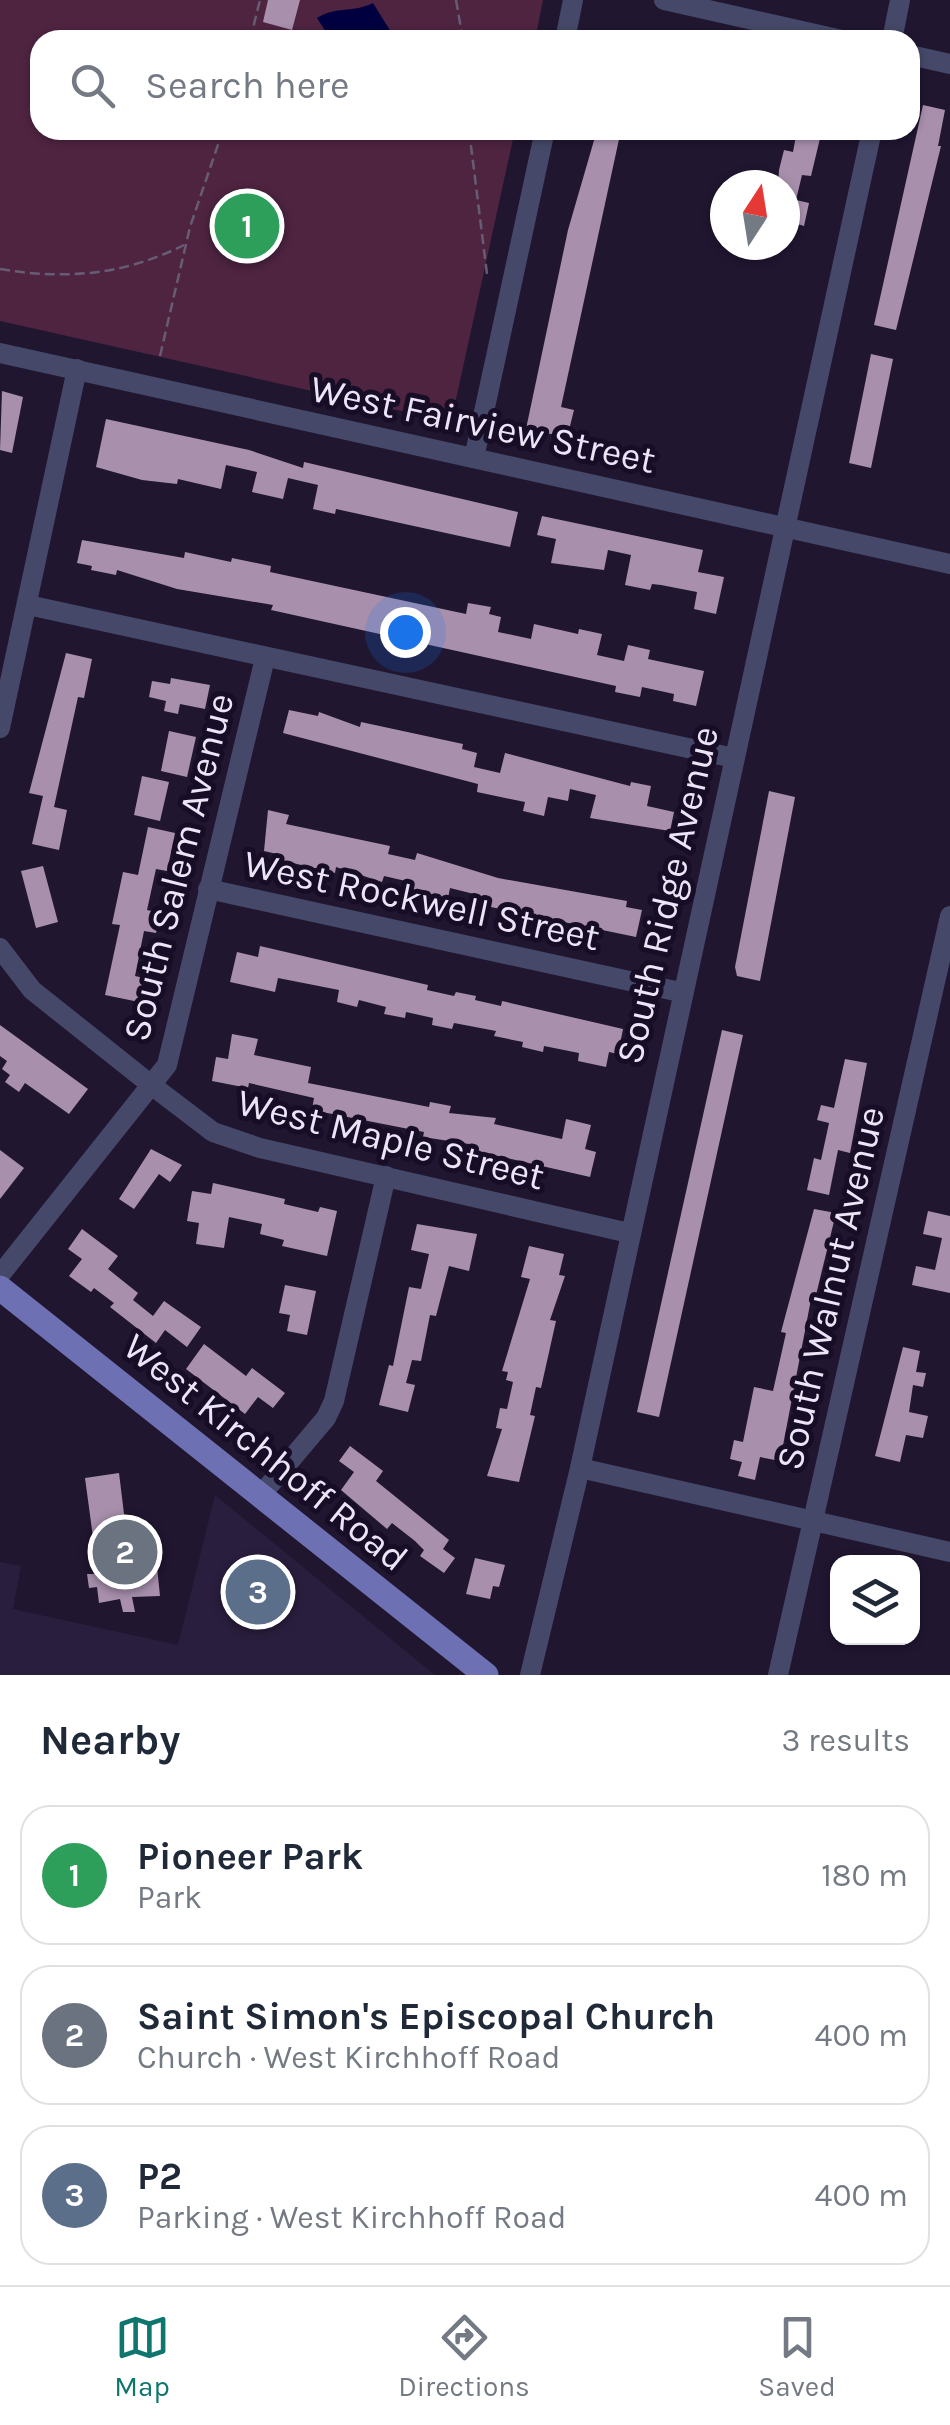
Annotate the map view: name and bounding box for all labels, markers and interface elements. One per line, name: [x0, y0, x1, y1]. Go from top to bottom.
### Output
search box: [30, 30, 920, 140]
icon: search: [65, 58, 120, 113]
text: Search here: [145, 63, 349, 108]
north arrow: [710, 170, 800, 260]
pin: 1: [214, 188, 280, 264]
street label: West Fairview Street: [306, 366, 659, 483]
your location: [380, 607, 431, 658]
street label: South Salem Avenue: [114, 689, 243, 1046]
street label: South Ridge Avenue: [607, 722, 728, 1068]
street label: West Rockwell Street: [240, 841, 604, 960]
street label: West Maple Street: [233, 1080, 549, 1199]
street label: South Walnut Avenue: [767, 1102, 894, 1474]
street label: West Kirchhoff Road: [115, 1324, 417, 1581]
pin: 2: [92, 1514, 158, 1590]
pin: 3: [226, 1554, 290, 1630]
map controls: [830, 1555, 920, 1645]
button: layers: [830, 1555, 920, 1645]
text: Nearby: [40, 1715, 180, 1765]
text: 3 results: [782, 1722, 910, 1759]
text: Pioneer Park: [137, 1834, 363, 1879]
text: 1: [69, 1857, 80, 1894]
text: 180 m: [821, 1857, 908, 1894]
text: Park: [137, 1879, 202, 1916]
text: Saint Simon's Episcopal Church: [137, 1994, 715, 2039]
text: 2: [65, 2017, 84, 2054]
text: 400 m: [815, 2017, 908, 2054]
text: Church · West Kirchhoff Road: [137, 2039, 560, 2076]
text: P2: [137, 2154, 182, 2199]
text: 3: [65, 2177, 84, 2214]
text: 400 m: [815, 2177, 908, 2214]
text: Parking · West Kirchhoff Road: [137, 2199, 567, 2236]
tab: Map: [114, 2310, 170, 2403]
tab: Directions: [398, 2310, 530, 2403]
tab: Saved: [758, 2310, 836, 2403]

